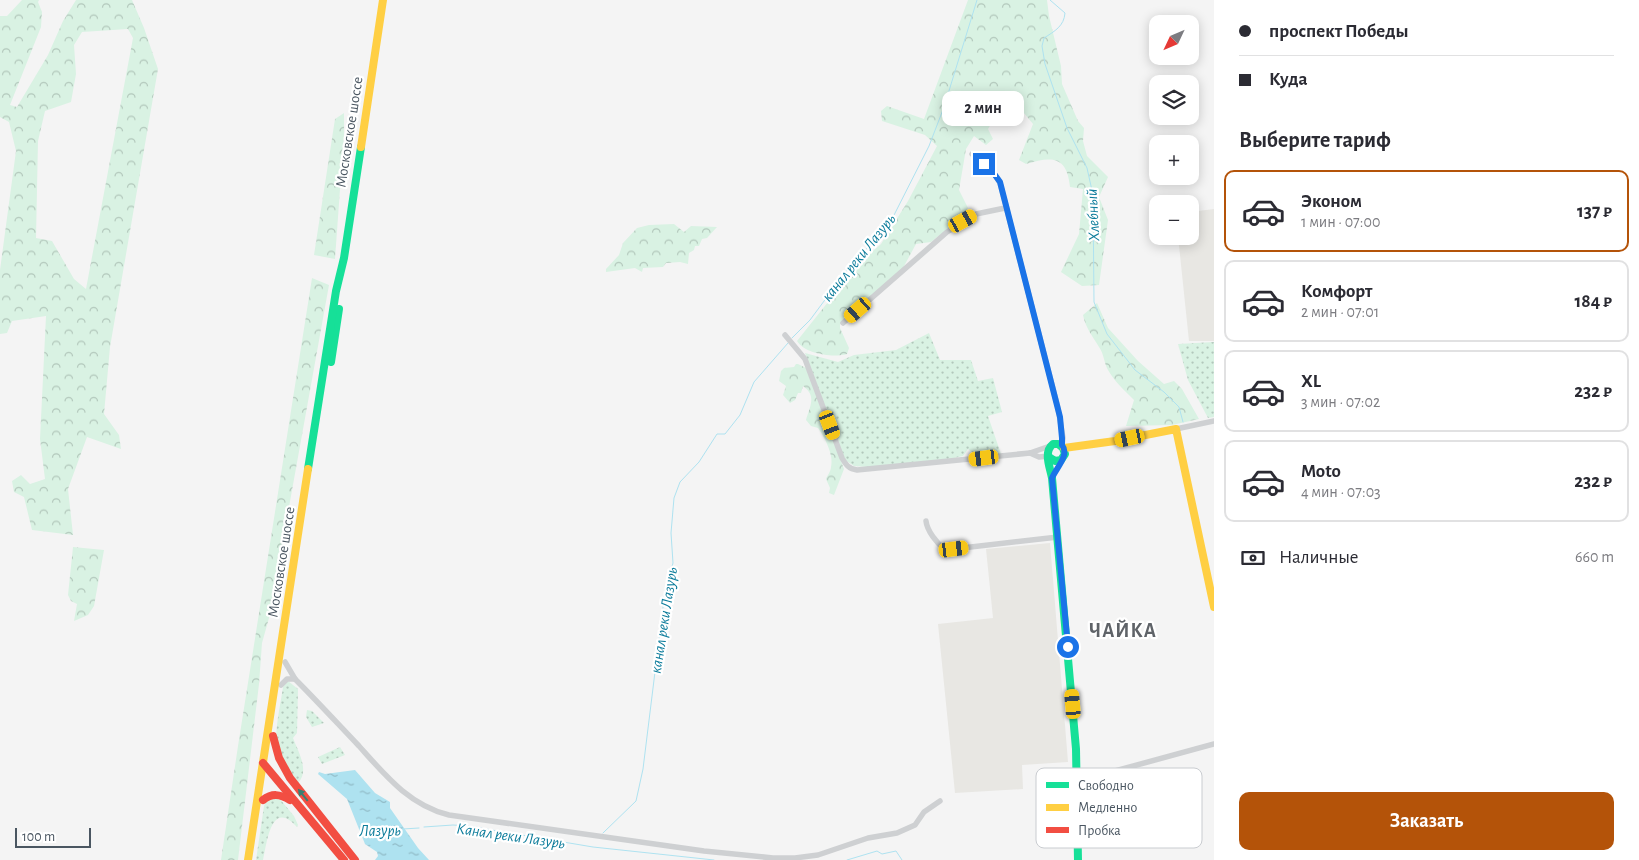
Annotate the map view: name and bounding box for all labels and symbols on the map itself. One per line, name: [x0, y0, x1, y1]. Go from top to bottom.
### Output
north arrow: [1149, 15, 1199, 65]
street label: Московское шоссе: [333, 75, 366, 189]
callout: 2 мин: [943, 91, 1025, 126]
route end: [973, 153, 995, 175]
water label: Хлебный: [1084, 188, 1102, 242]
car: [946, 207, 979, 235]
water label: канал реки Лазурь: [819, 211, 900, 305]
car: [841, 294, 874, 326]
car: [817, 408, 842, 442]
car: [1113, 428, 1146, 448]
car: [968, 449, 999, 467]
street label: Московское шоссе: [265, 505, 298, 619]
car: [938, 540, 969, 558]
water label: канал реки Лазурь: [648, 566, 681, 675]
district label: ЧАЙКА: [1089, 619, 1157, 641]
route start: [1057, 636, 1079, 658]
car: [1064, 688, 1081, 720]
legend: [1036, 768, 1202, 848]
text: Свободно: [1078, 779, 1134, 793]
one-way arrow: [298, 788, 309, 801]
text: Медленно: [1078, 801, 1137, 815]
water label: Канал реки Лазурь: [455, 820, 566, 853]
water label: Лазурь: [358, 823, 401, 840]
text: Пробка: [1078, 824, 1121, 838]
scale bar: [15, 825, 91, 848]

